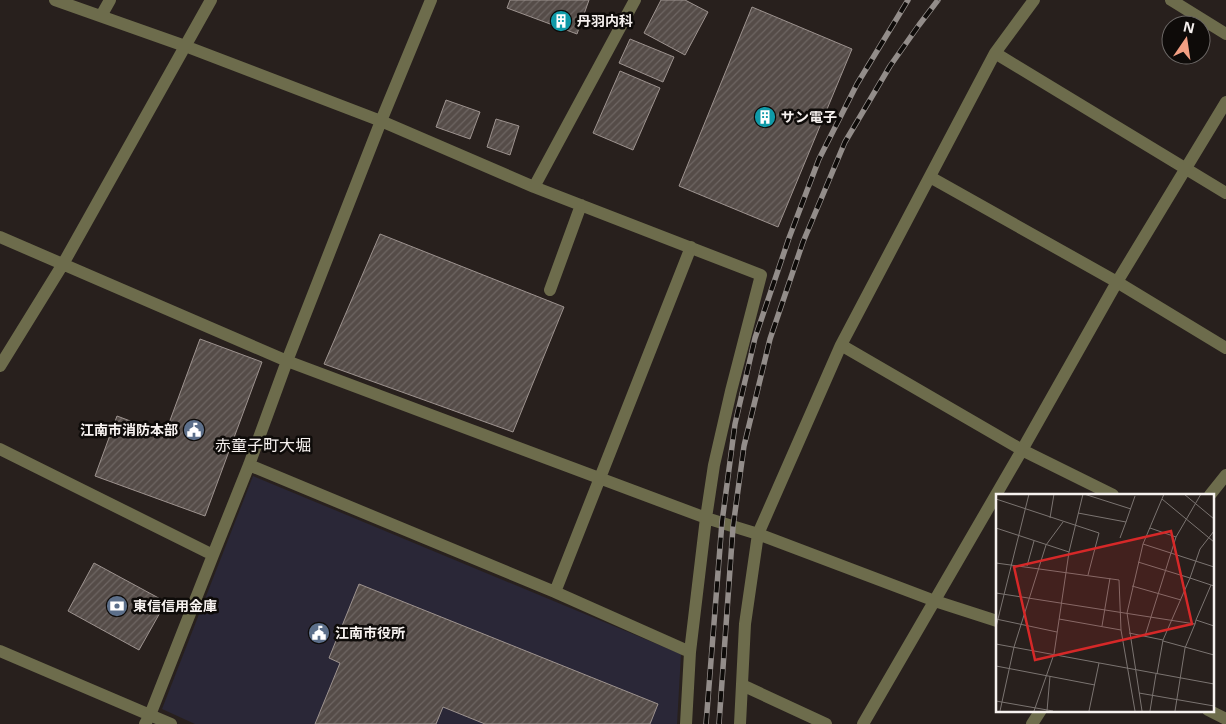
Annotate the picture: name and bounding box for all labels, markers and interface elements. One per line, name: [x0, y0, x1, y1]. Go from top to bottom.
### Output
building icon: 丹羽内科: [549, 9, 573, 33]
place label: 丹羽内科: [577, 11, 633, 30]
north arrow: [1161, 15, 1211, 65]
text: N: [1181, 16, 1197, 37]
building icon: サン電子: [753, 105, 777, 129]
place label: サン電子: [781, 107, 837, 126]
public building icon: 江南市消防本部: [182, 418, 206, 442]
place label: 江南市消防本部: [80, 420, 178, 439]
district label: 赤童子町大堀: [215, 434, 311, 456]
inset map: [996, 494, 1214, 712]
bank icon: 東信信用金庫: [105, 594, 129, 618]
place label: 東信信用金庫: [133, 596, 217, 615]
public building icon: 江南市役所: [307, 621, 331, 645]
place label: 江南市役所: [335, 623, 405, 642]

